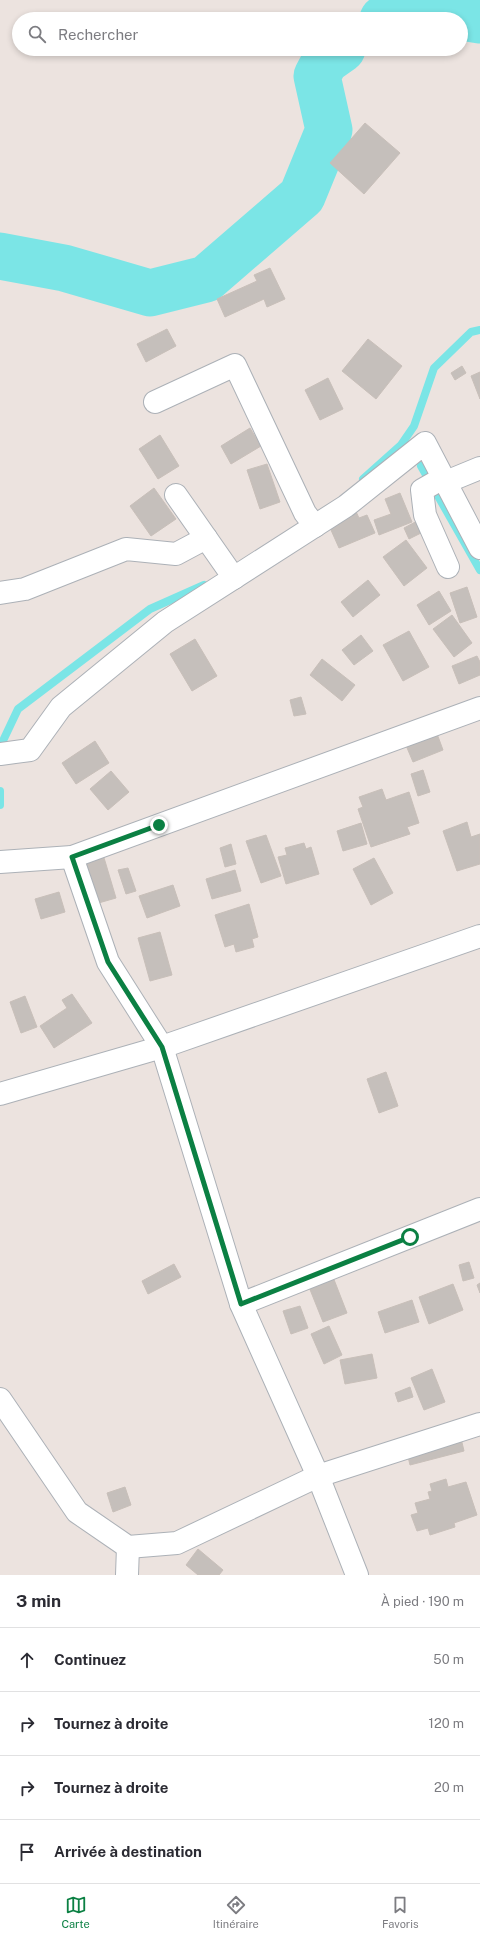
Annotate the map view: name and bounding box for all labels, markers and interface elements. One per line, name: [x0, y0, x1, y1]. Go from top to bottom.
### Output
search box: [12, 12, 468, 56]
icon: search: [26, 23, 48, 45]
text: Rechercher: [58, 26, 138, 43]
route end: [150, 816, 168, 834]
route start: [401, 1228, 419, 1246]
text: 3 min: [16, 1591, 61, 1611]
text: À pied · 190 m: [381, 1594, 464, 1609]
icon: ahead: [16, 1649, 38, 1671]
text: Continuez: [54, 1651, 126, 1668]
text: 50 m: [433, 1652, 464, 1667]
icon: right: [16, 1713, 38, 1735]
text: Tournez à droite: [54, 1715, 168, 1732]
text: 120 m: [429, 1716, 464, 1731]
icon: right: [16, 1777, 38, 1799]
text: Tournez à droite: [54, 1779, 168, 1796]
text: 20 m: [434, 1780, 464, 1795]
icon: arrive: [16, 1841, 38, 1863]
text: Arrivée à destination: [54, 1843, 202, 1860]
tab: Carte: [62, 1894, 90, 1930]
tab: Itinéraire: [213, 1894, 259, 1930]
tab: Favoris: [382, 1894, 418, 1930]

